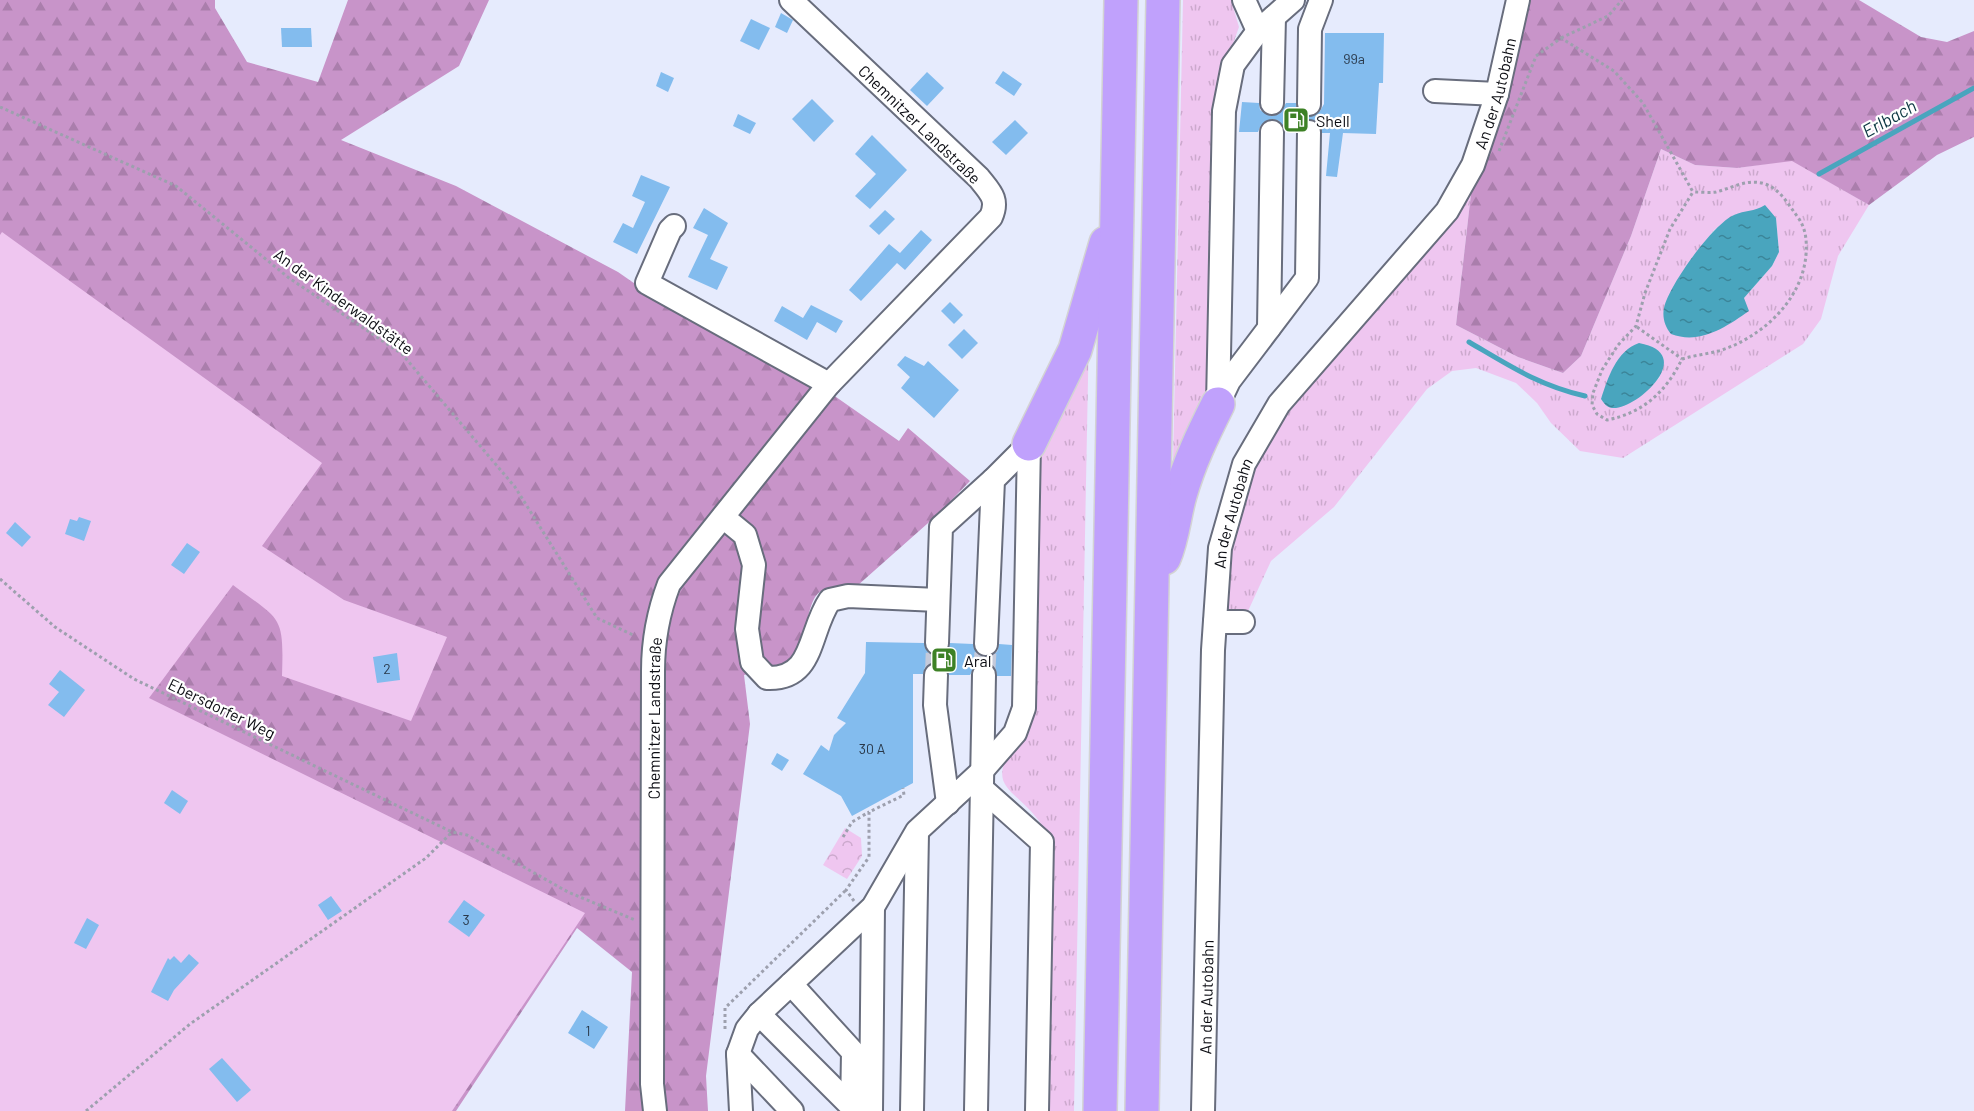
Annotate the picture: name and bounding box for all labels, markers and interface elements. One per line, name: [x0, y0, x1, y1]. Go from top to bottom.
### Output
street label: An der Autobahn: [1470, 36, 1519, 151]
house number: 99a: [1343, 50, 1365, 67]
street label: Chemnitzer Landstraße: [855, 61, 985, 187]
water label: Erlbach: [1858, 94, 1920, 142]
fuel station icon: Shell: [1281, 105, 1311, 135]
place label: Shell: [1316, 111, 1350, 130]
street label: An der Kinderwaldstätte: [271, 244, 417, 358]
street label: An der Autobahn: [1209, 453, 1256, 569]
street label: Chemnitzer Landstraße: [643, 636, 665, 800]
fuel station icon: Aral: [929, 645, 959, 675]
place label: Aral: [964, 651, 991, 670]
house number: 2: [383, 660, 391, 677]
street label: Ebersdorfer Weg: [165, 674, 279, 742]
house number: 30 A: [859, 740, 886, 757]
house number: 3: [462, 911, 470, 928]
street label: An der Autobahn: [1195, 939, 1216, 1055]
house number: 1: [586, 1022, 590, 1039]

